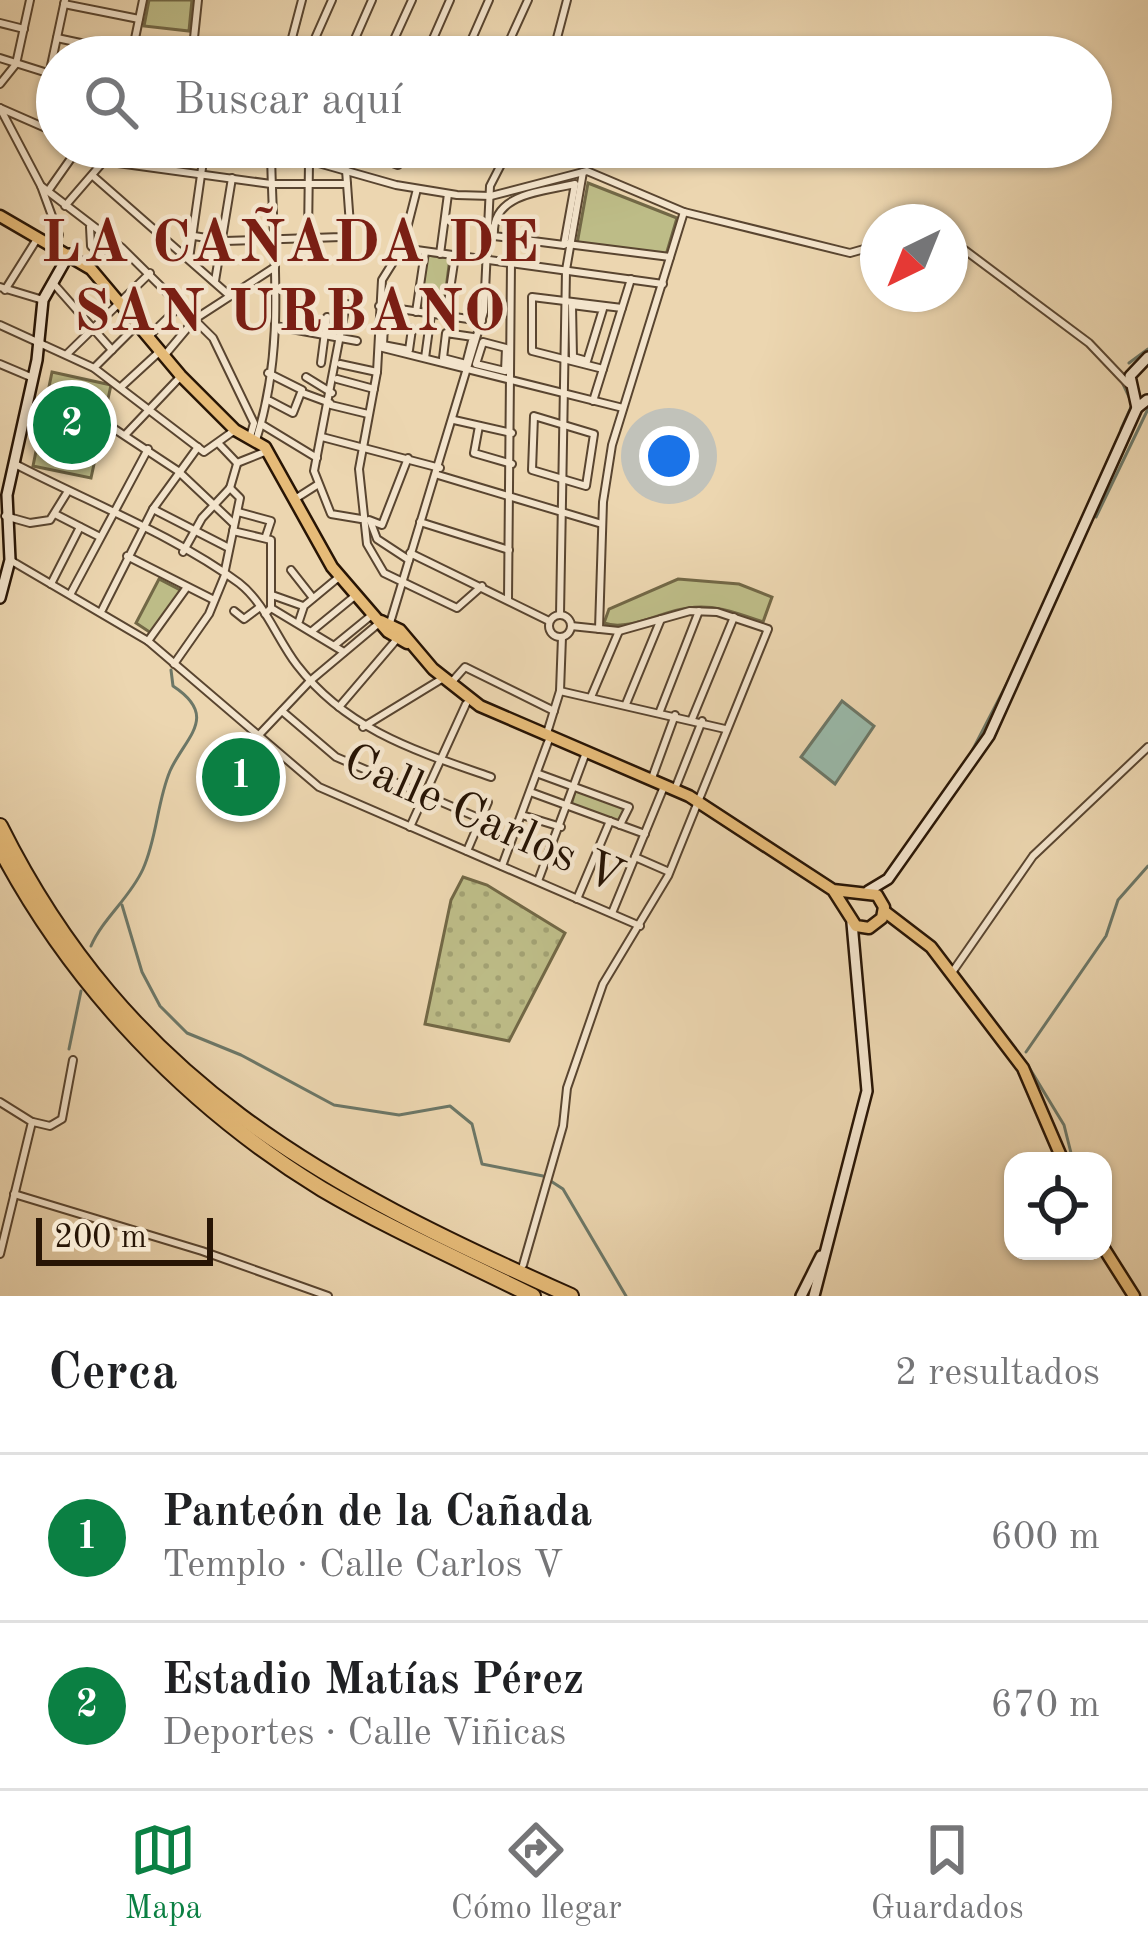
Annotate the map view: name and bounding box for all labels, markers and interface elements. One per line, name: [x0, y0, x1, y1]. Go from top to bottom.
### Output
search box: [36, 36, 1112, 168]
icon: search: [78, 69, 144, 135]
text: Buscar aquí: [174, 79, 403, 124]
north arrow: [860, 204, 968, 312]
district label: LA CAÑADA DE SAN URBANO: [40, 206, 542, 344]
pin: 2: [33, 380, 111, 470]
your location: [639, 426, 699, 486]
pin: 1: [202, 732, 280, 822]
street label: Calle Carlos V: [336, 737, 630, 903]
map controls: [1004, 1152, 1112, 1260]
button: locate: [1004, 1152, 1112, 1260]
scale bar: [36, 1212, 213, 1265]
text: 200 m: [54, 1222, 147, 1255]
text: Cerca: [48, 1349, 178, 1400]
text: 2 resultados: [895, 1354, 1100, 1393]
text: Panteón de la Cañada: [162, 1491, 592, 1536]
text: 1: [76, 1518, 98, 1557]
text: 600 m: [990, 1518, 1100, 1557]
text: Templo · Calle Carlos V: [162, 1546, 563, 1585]
text: Estadio Matías Pérez: [162, 1659, 584, 1704]
text: 2: [76, 1686, 98, 1725]
text: 670 m: [990, 1686, 1100, 1725]
text: Deportes · Calle Viñicas: [162, 1714, 566, 1753]
tab: Mapa: [125, 1817, 202, 1930]
tab: Cómo llegar: [451, 1817, 622, 1930]
tab: Guardados: [871, 1817, 1023, 1930]

